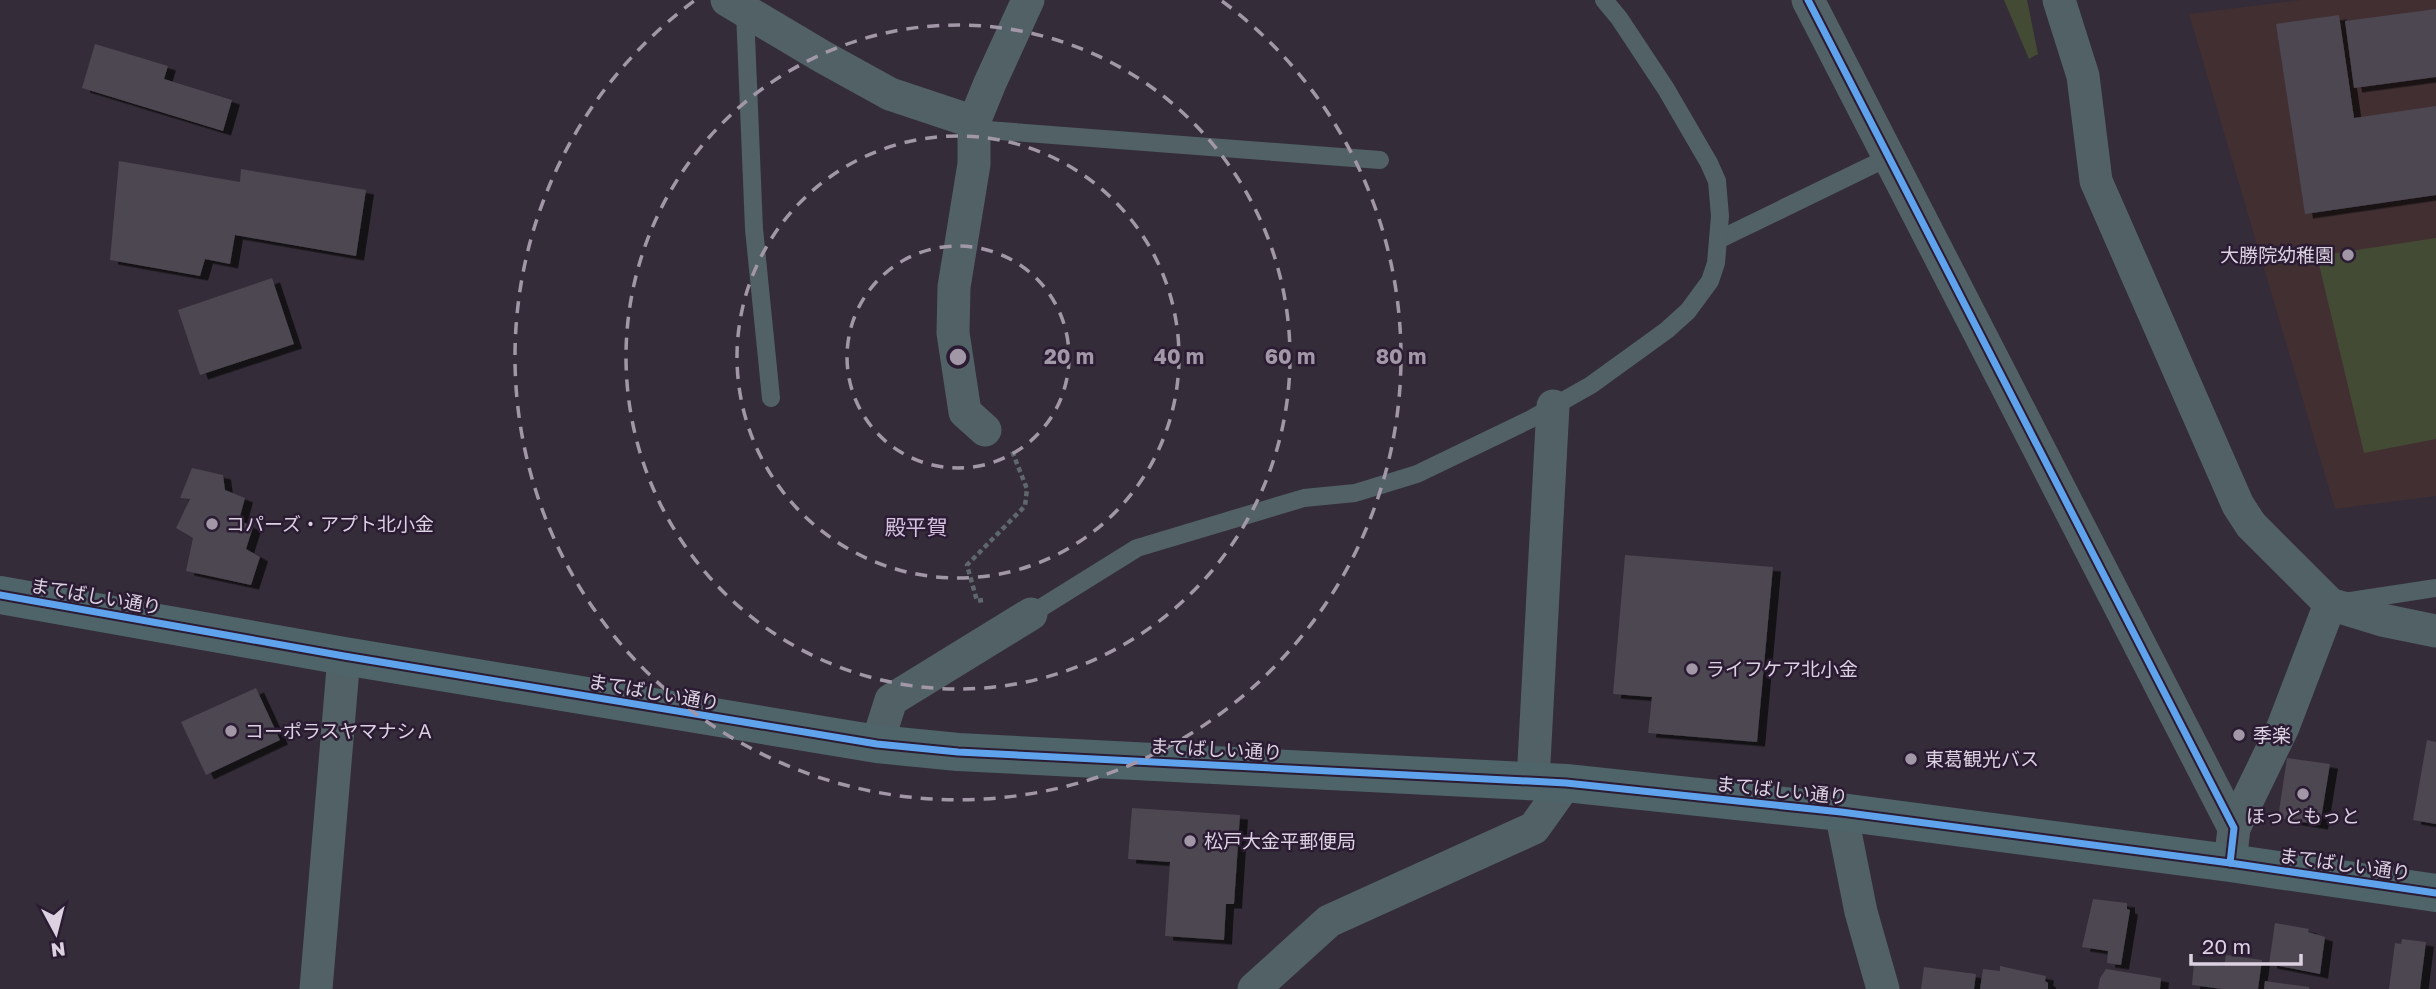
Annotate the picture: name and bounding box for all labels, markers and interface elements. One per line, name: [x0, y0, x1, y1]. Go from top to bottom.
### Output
place label: 大勝院幼稚園: [2220, 243, 2334, 266]
marker: 大勝院幼稚園: [2340, 247, 2356, 263]
text: 20 m: [1044, 343, 1094, 369]
text: 40 m: [1154, 343, 1204, 369]
text: 60 m: [1265, 343, 1315, 369]
text: 80 m: [1376, 343, 1426, 369]
centre of rings: [946, 345, 970, 369]
place label: コパーズ・アプト北小金: [226, 512, 434, 535]
district label: 殿平賀: [885, 514, 948, 540]
marker: コパーズ・アプト北小金: [204, 516, 220, 532]
street label: まてばしい通り: [29, 573, 163, 618]
place label: ライフケア北小金: [1706, 657, 1858, 680]
marker: ライフケア北小金: [1684, 661, 1700, 677]
street label: まてばしい通り: [587, 669, 721, 714]
place label: コーポラスヤマナシＡ: [245, 719, 435, 742]
marker: コーポラスヤマナシＡ: [223, 723, 239, 739]
place label: 季楽: [2253, 723, 2291, 746]
marker: 季楽: [2231, 727, 2247, 743]
street label: まてばしい通り: [1149, 734, 1283, 763]
place label: 東葛観光バス: [1925, 747, 2039, 770]
marker: 東葛観光バス: [1903, 751, 1919, 767]
street label: まてばしい通り: [1715, 771, 1849, 808]
marker: ほっともっと: [2295, 786, 2311, 802]
place label: ほっともっと: [2246, 804, 2360, 827]
place label: 松戸大金平郵便局: [1204, 829, 1356, 852]
marker: 松戸大金平郵便局: [1182, 833, 1198, 849]
street label: まてばしい通り: [2278, 843, 2412, 884]
north arrow: [21, 898, 91, 968]
scale bar: [2191, 922, 2301, 966]
text: 20 m: [2202, 933, 2251, 959]
text: N: [50, 938, 67, 963]

